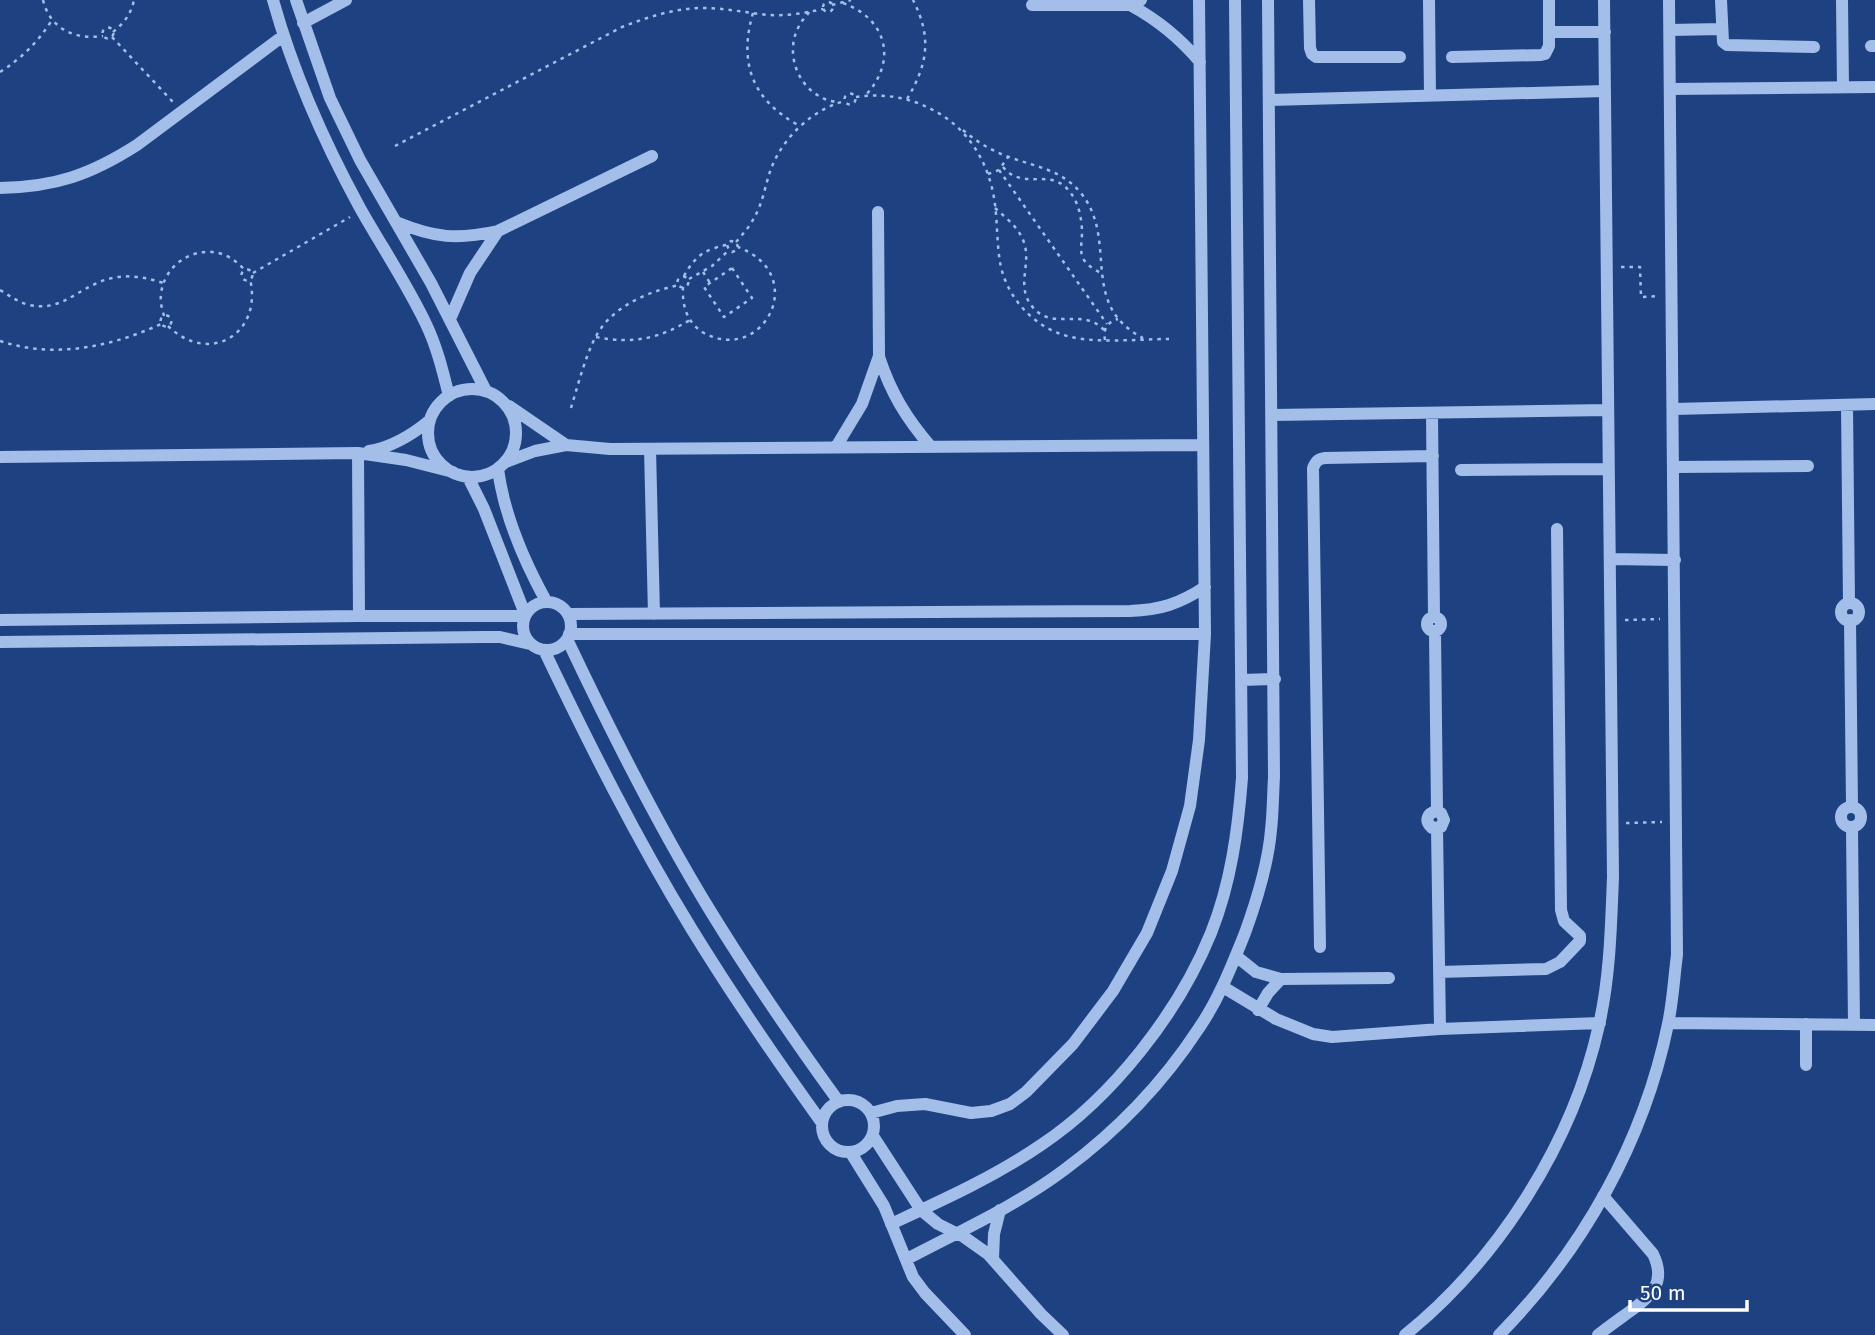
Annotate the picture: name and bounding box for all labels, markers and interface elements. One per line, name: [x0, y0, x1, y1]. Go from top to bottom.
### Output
scale bar: [1630, 1268, 1747, 1312]
text: 50 m: [1640, 1280, 1686, 1306]

